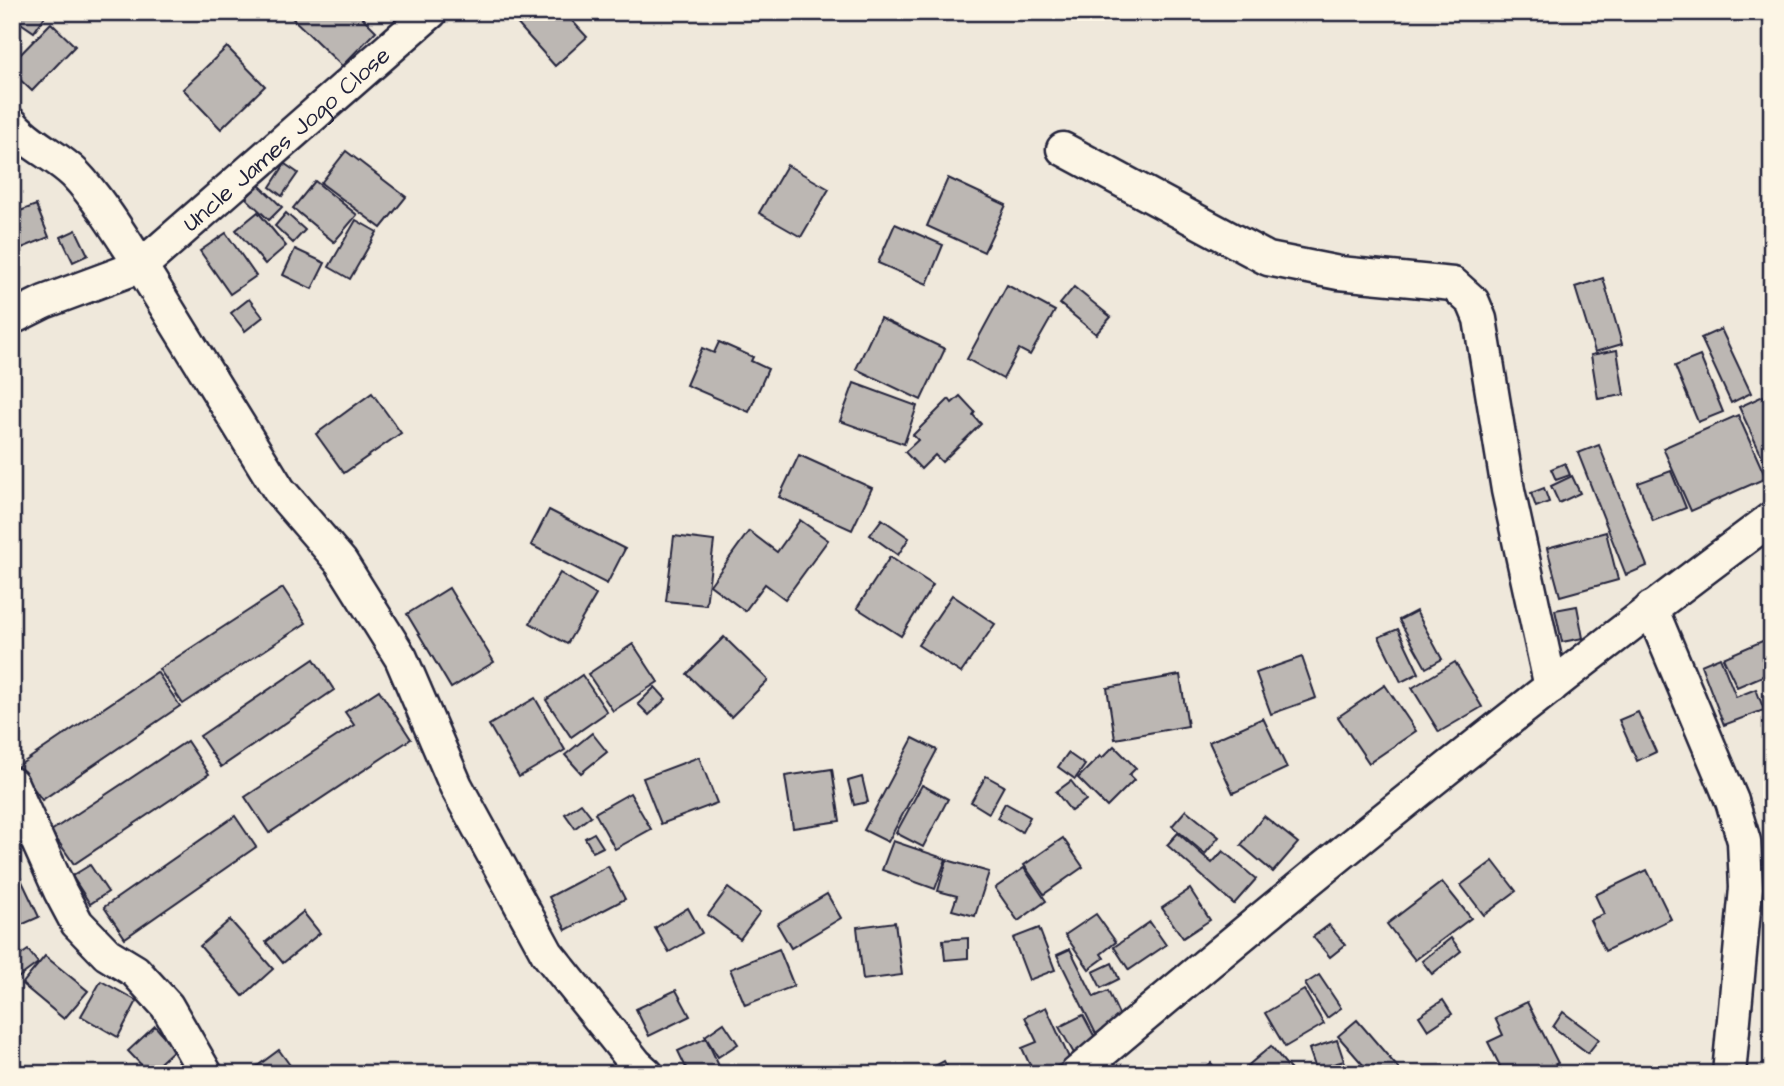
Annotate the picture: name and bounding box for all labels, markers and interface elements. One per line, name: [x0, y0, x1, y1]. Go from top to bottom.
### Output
street label: Uncle James Jogo Close: [175, 39, 398, 240]

